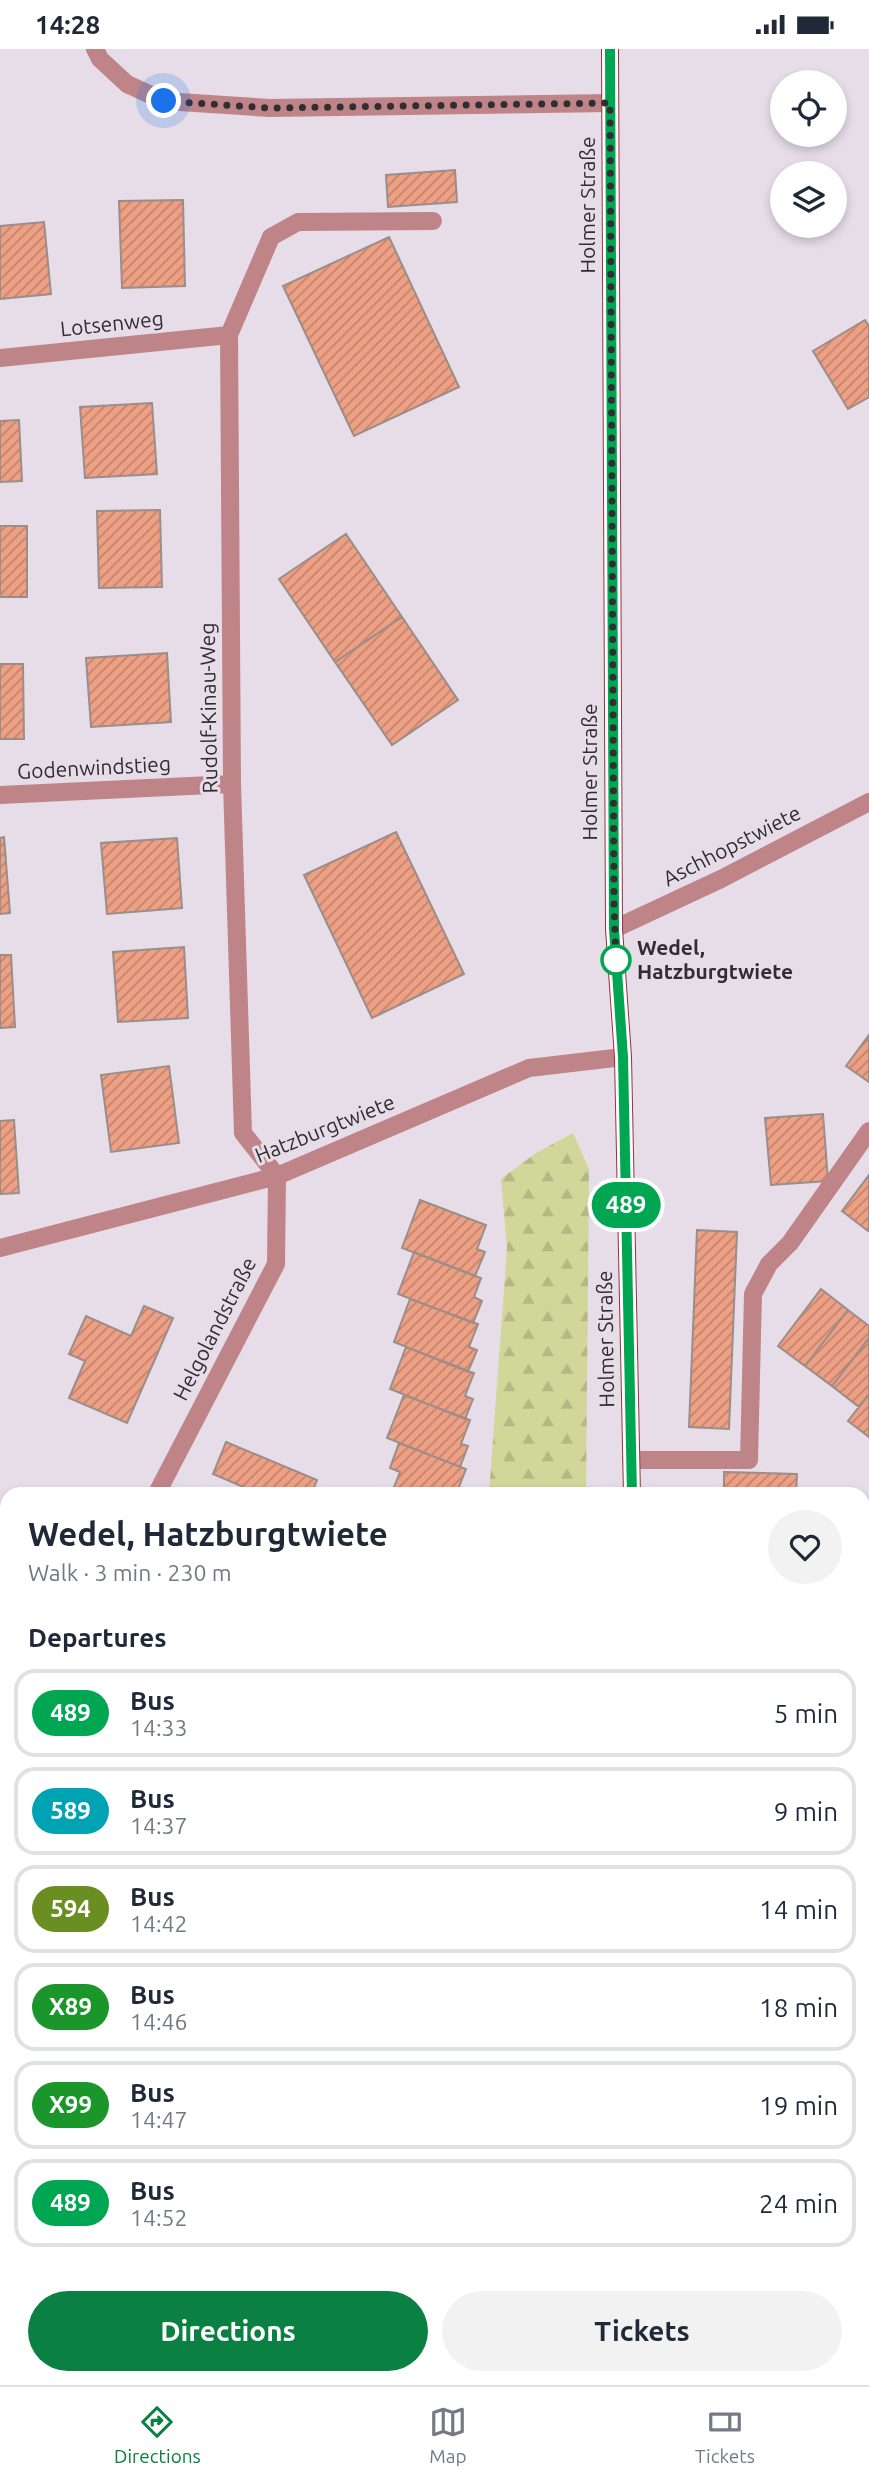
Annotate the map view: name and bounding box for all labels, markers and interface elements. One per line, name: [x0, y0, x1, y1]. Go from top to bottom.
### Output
text: 14:28: [35, 10, 100, 39]
map controls: [770, 70, 847, 238]
button: locate: [770, 70, 847, 147]
your location: [146, 83, 181, 118]
street label: Holmer Straße: [575, 136, 599, 274]
button: layers: [770, 161, 847, 238]
street label: Lotsenweg: [59, 306, 165, 340]
street label: Rudolf-Kinau-Weg: [195, 622, 221, 794]
street label: Holmer Straße: [577, 703, 601, 841]
street label: Godenwindstieg: [16, 751, 171, 783]
street label: Aschhopstwiete: [659, 800, 805, 890]
place label: Wedel, Hatzburgtwiete: [637, 935, 793, 983]
marker: Wedel, Hatzburgtwiete: [601, 945, 631, 975]
street label: Hatzburgtwiete: [251, 1089, 398, 1167]
line badge: 489: [586, 1182, 666, 1228]
text: 489: [606, 1191, 646, 1218]
street label: Helgolandstraße: [168, 1253, 260, 1404]
street label: Holmer Straße: [592, 1270, 618, 1408]
button: heart: [768, 1510, 842, 1584]
text: Wedel, Hatzburgtwiete: [28, 1515, 388, 1552]
text: Walk · 3 min · 230 m: [28, 1560, 232, 1585]
text: Departures: [28, 1623, 166, 1652]
text: Bus: [130, 1686, 175, 1715]
text: 489: [50, 1699, 91, 1726]
text: 5 min: [774, 1699, 838, 1728]
text: 14:33: [130, 1715, 188, 1740]
text: Bus: [130, 1784, 175, 1813]
text: 589: [50, 1797, 91, 1824]
text: 9 min: [774, 1797, 838, 1826]
text: 14:37: [130, 1813, 188, 1838]
text: Bus: [130, 1882, 175, 1911]
text: 594: [50, 1895, 91, 1922]
text: 14 min: [759, 1895, 838, 1924]
text: 14:42: [130, 1911, 188, 1936]
text: Bus: [130, 1980, 175, 2009]
text: X89: [49, 1993, 92, 2020]
text: 18 min: [759, 1993, 838, 2022]
text: 14:46: [130, 2009, 188, 2034]
text: Bus: [130, 2078, 175, 2107]
text: X99: [49, 2091, 92, 2118]
text: 19 min: [759, 2091, 838, 2120]
text: 14:47: [130, 2107, 188, 2132]
text: Bus: [130, 2176, 175, 2205]
text: 489: [50, 2189, 91, 2216]
text: 24 min: [759, 2189, 838, 2218]
text: 14:52: [130, 2205, 188, 2230]
button: Directions: [28, 2291, 428, 2371]
button: Tickets: [442, 2291, 842, 2371]
tab: Directions: [114, 2403, 201, 2467]
tab: Map: [429, 2403, 467, 2467]
tab: Tickets: [695, 2403, 755, 2467]

